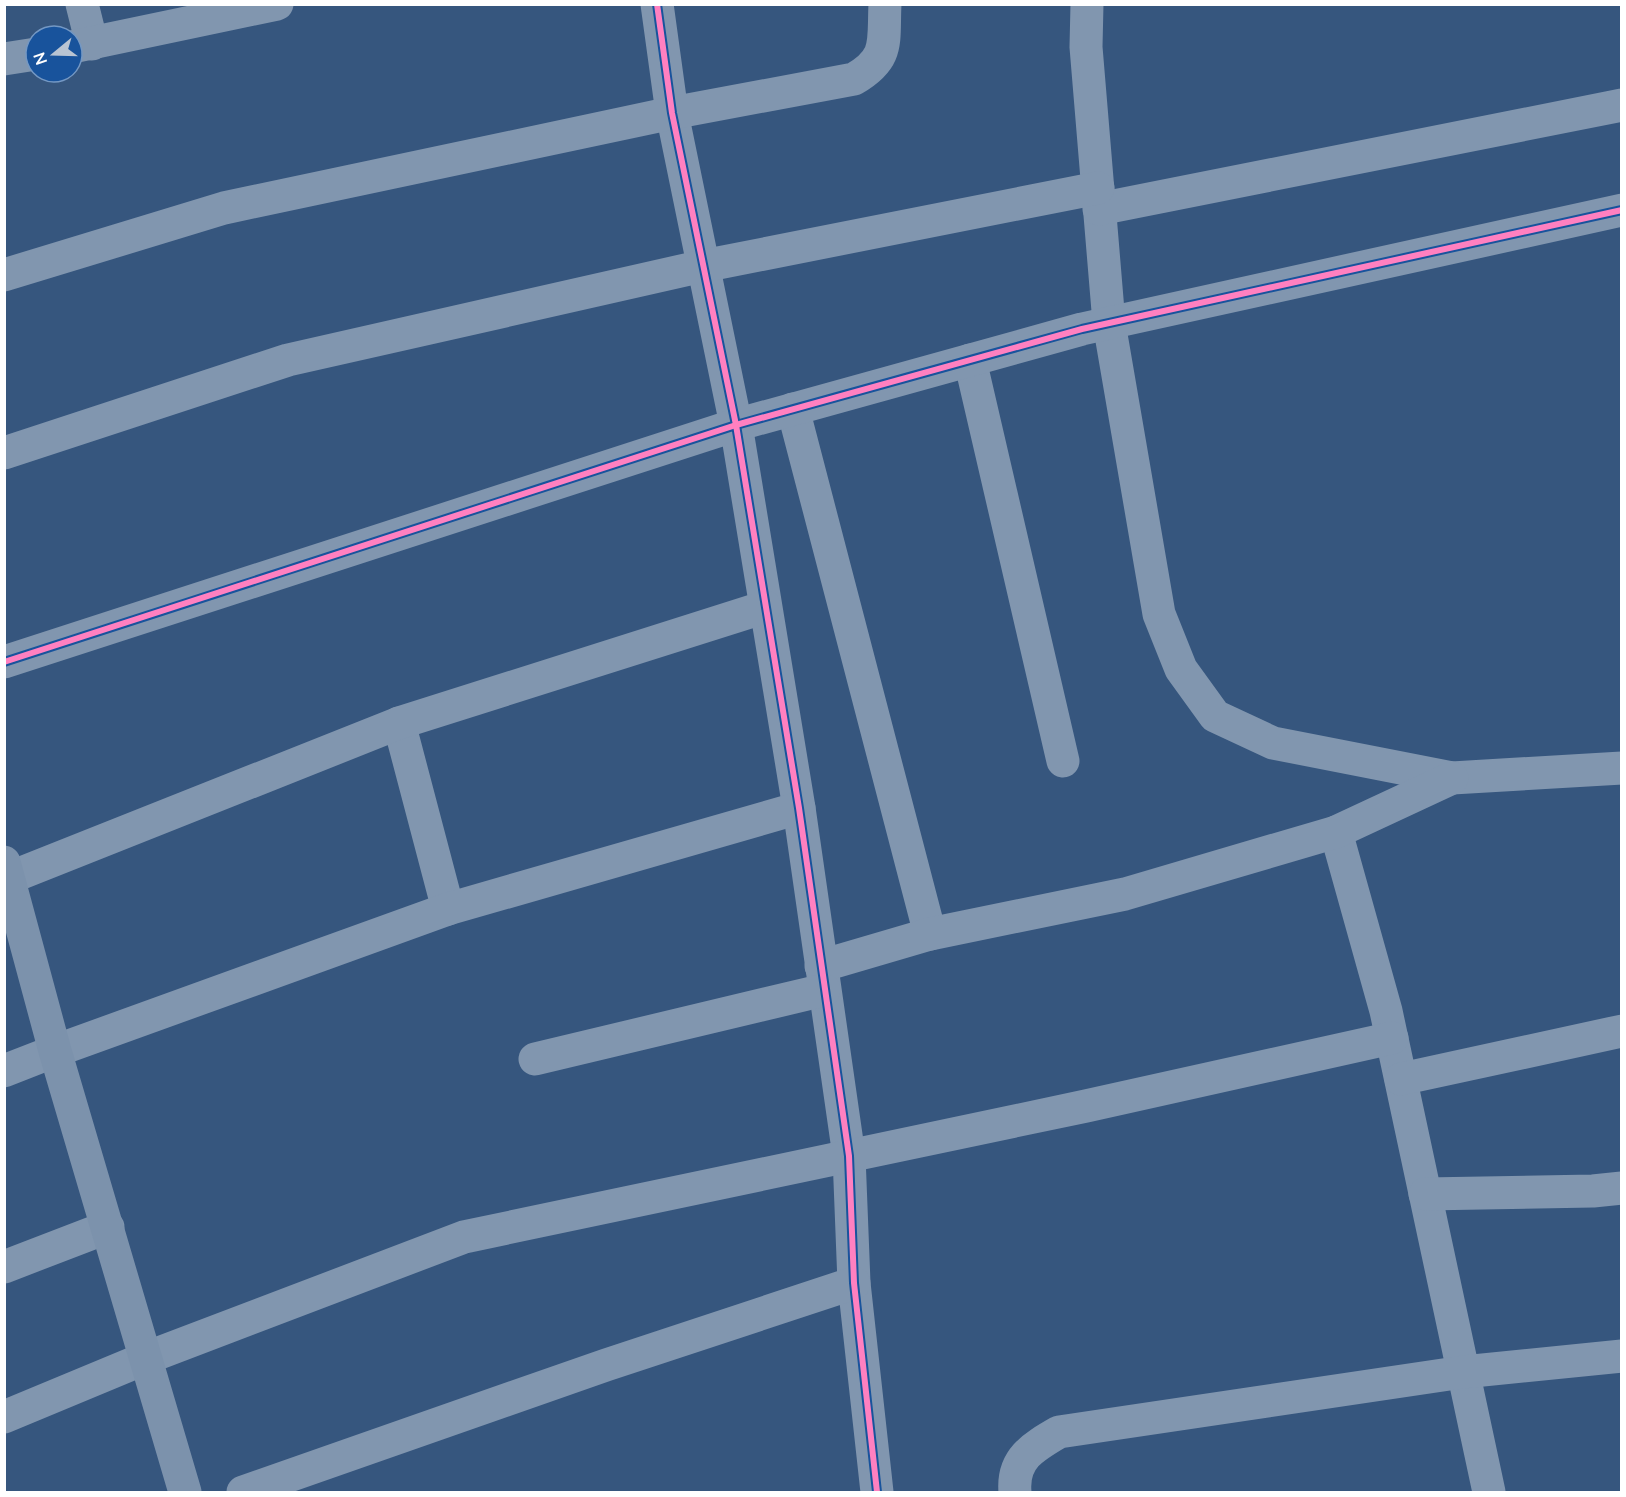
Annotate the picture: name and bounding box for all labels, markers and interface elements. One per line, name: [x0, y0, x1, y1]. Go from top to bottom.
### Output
north arrow: [24, 24, 84, 84]
text: N: [28, 49, 53, 68]

